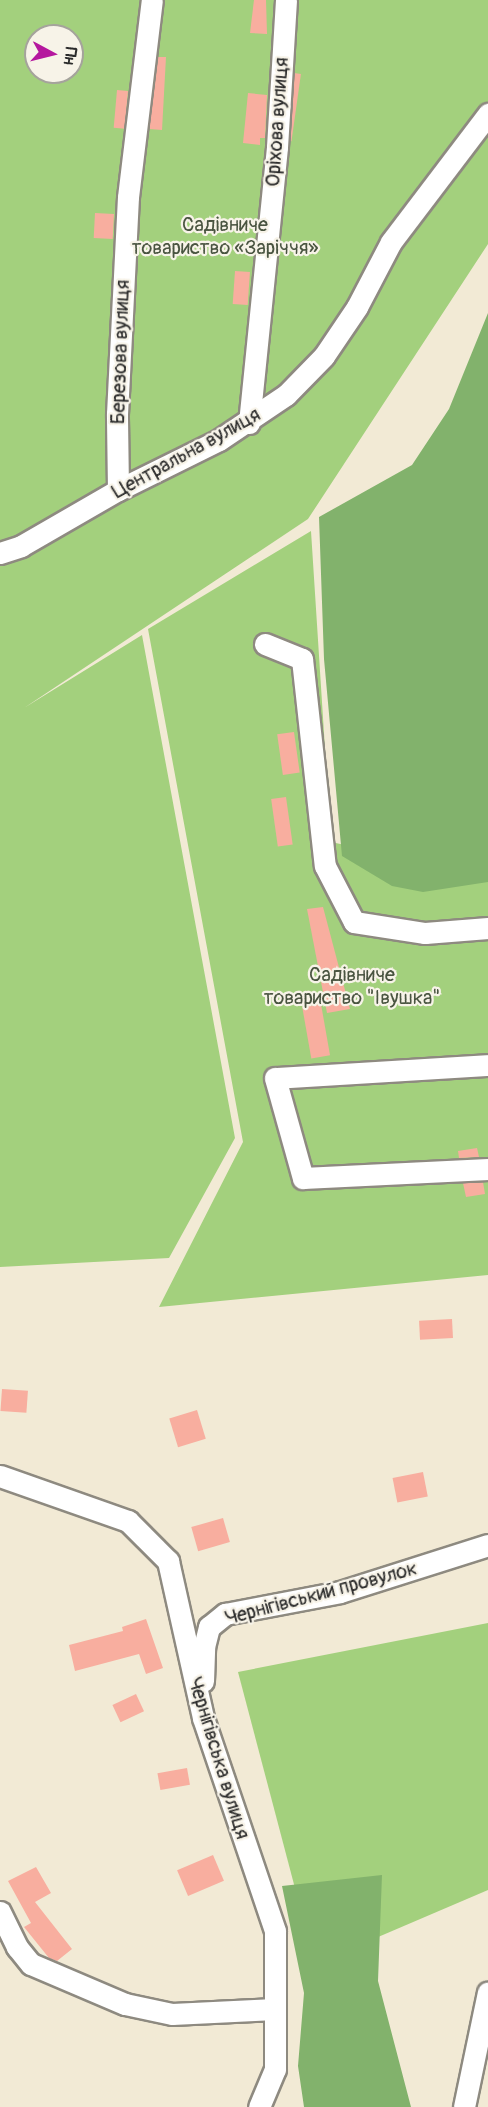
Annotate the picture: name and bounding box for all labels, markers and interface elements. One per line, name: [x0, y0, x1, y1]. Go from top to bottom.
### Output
north arrow: [24, 24, 84, 84]
text: Пн: [59, 46, 81, 66]
street label: Оріхова вулиця: [261, 56, 293, 188]
park label: Садівниче товариство «Заріччя»: [132, 212, 318, 259]
street label: Березова вулиця: [105, 279, 135, 425]
street label: Центральна вулиця: [108, 402, 264, 504]
park label: Садівниче товариство "Івушка": [264, 963, 440, 1010]
street label: Чернігівський провулок: [222, 1556, 420, 1630]
street label: Чернігівська вулиця: [183, 1674, 255, 1842]

